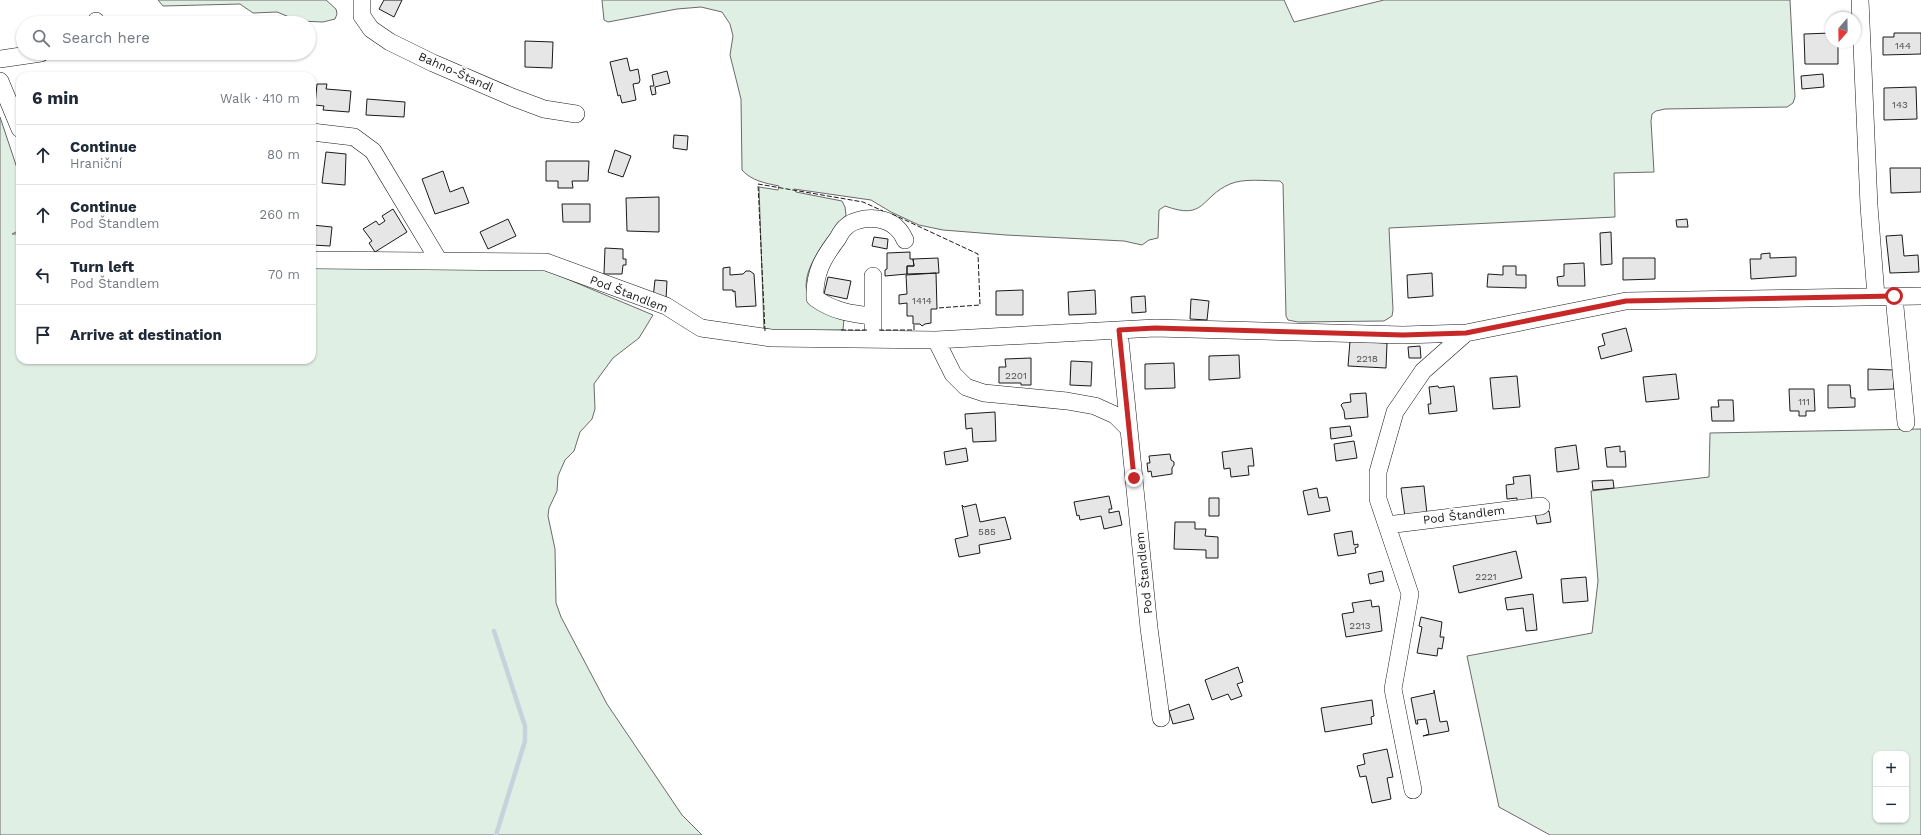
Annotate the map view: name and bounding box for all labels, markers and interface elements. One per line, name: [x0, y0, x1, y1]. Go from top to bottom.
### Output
north arrow: [1825, 12, 1861, 48]
search box: [16, 16, 316, 60]
icon: search: [30, 27, 52, 49]
text: Search here: [62, 29, 150, 47]
house number: 144: [1895, 40, 1911, 51]
street label: Bahno-Štandl: [416, 49, 496, 95]
text: 6 min: [32, 88, 79, 108]
text: Walk · 410 m: [220, 91, 300, 106]
house number: 143: [1892, 99, 1908, 110]
text: Continue: [70, 138, 137, 156]
icon: ahead: [32, 144, 54, 166]
text: 80 m: [267, 147, 300, 162]
text: Hraniční: [70, 156, 122, 171]
text: Continue: [70, 198, 137, 216]
icon: ahead: [32, 204, 54, 226]
text: 260 m: [260, 207, 300, 222]
text: Pod Štandlem: [70, 216, 159, 231]
text: Turn left: [70, 258, 134, 276]
icon: left: [32, 264, 54, 286]
text: 70 m: [268, 267, 300, 282]
street label: Pod Štandlem: [588, 273, 670, 315]
text: Pod Štandlem: [70, 276, 159, 291]
route start: [1885, 287, 1903, 305]
house number: 1414: [912, 295, 932, 306]
icon: arrive: [32, 324, 54, 346]
text: Arrive at destination: [70, 326, 222, 344]
house number: 2218: [1356, 353, 1378, 364]
house number: 2201: [1005, 370, 1027, 381]
house number: 111: [1798, 396, 1810, 407]
route end: [1125, 469, 1143, 487]
street label: Pod Štandlem: [1422, 503, 1506, 527]
house number: 585: [978, 526, 996, 537]
street label: Pod Štandlem: [1133, 531, 1155, 615]
house number: 2221: [1475, 571, 1497, 582]
house number: 2213: [1349, 620, 1371, 631]
map controls: [1873, 751, 1909, 823]
button: +: [1873, 751, 1909, 787]
button: −: [1873, 787, 1909, 823]

